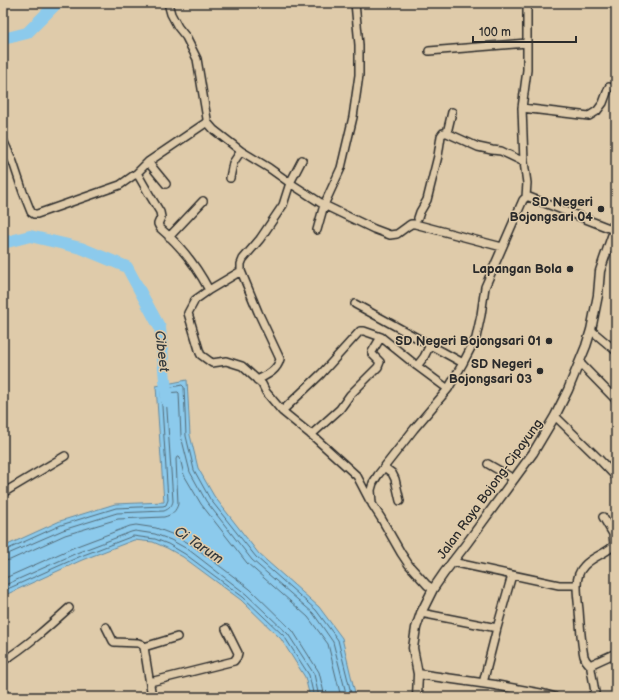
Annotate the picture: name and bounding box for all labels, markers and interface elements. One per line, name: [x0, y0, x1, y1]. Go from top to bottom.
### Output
scale bar: [473, 18, 576, 44]
text: 100 m: [479, 25, 511, 40]
place label: SD Negeri Bojongsari 04: [510, 194, 593, 225]
marker: SD Negeri Bojongsari 04: [596, 204, 606, 214]
place label: Lapangan Bola: [472, 261, 562, 277]
marker: Lapangan Bola: [565, 264, 575, 274]
water label: Cibeet: [151, 329, 173, 373]
place label: SD Negeri Bojongsari 01: [395, 333, 541, 349]
marker: SD Negeri Bojongsari 01: [544, 336, 554, 346]
place label: SD Negeri Bojongsari 03: [449, 356, 532, 387]
marker: SD Negeri Bojongsari 03: [535, 366, 545, 376]
street label: Jalan Raya Bojong-Cipayung: [434, 416, 546, 562]
water label: Ci Tarum: [171, 523, 227, 568]

